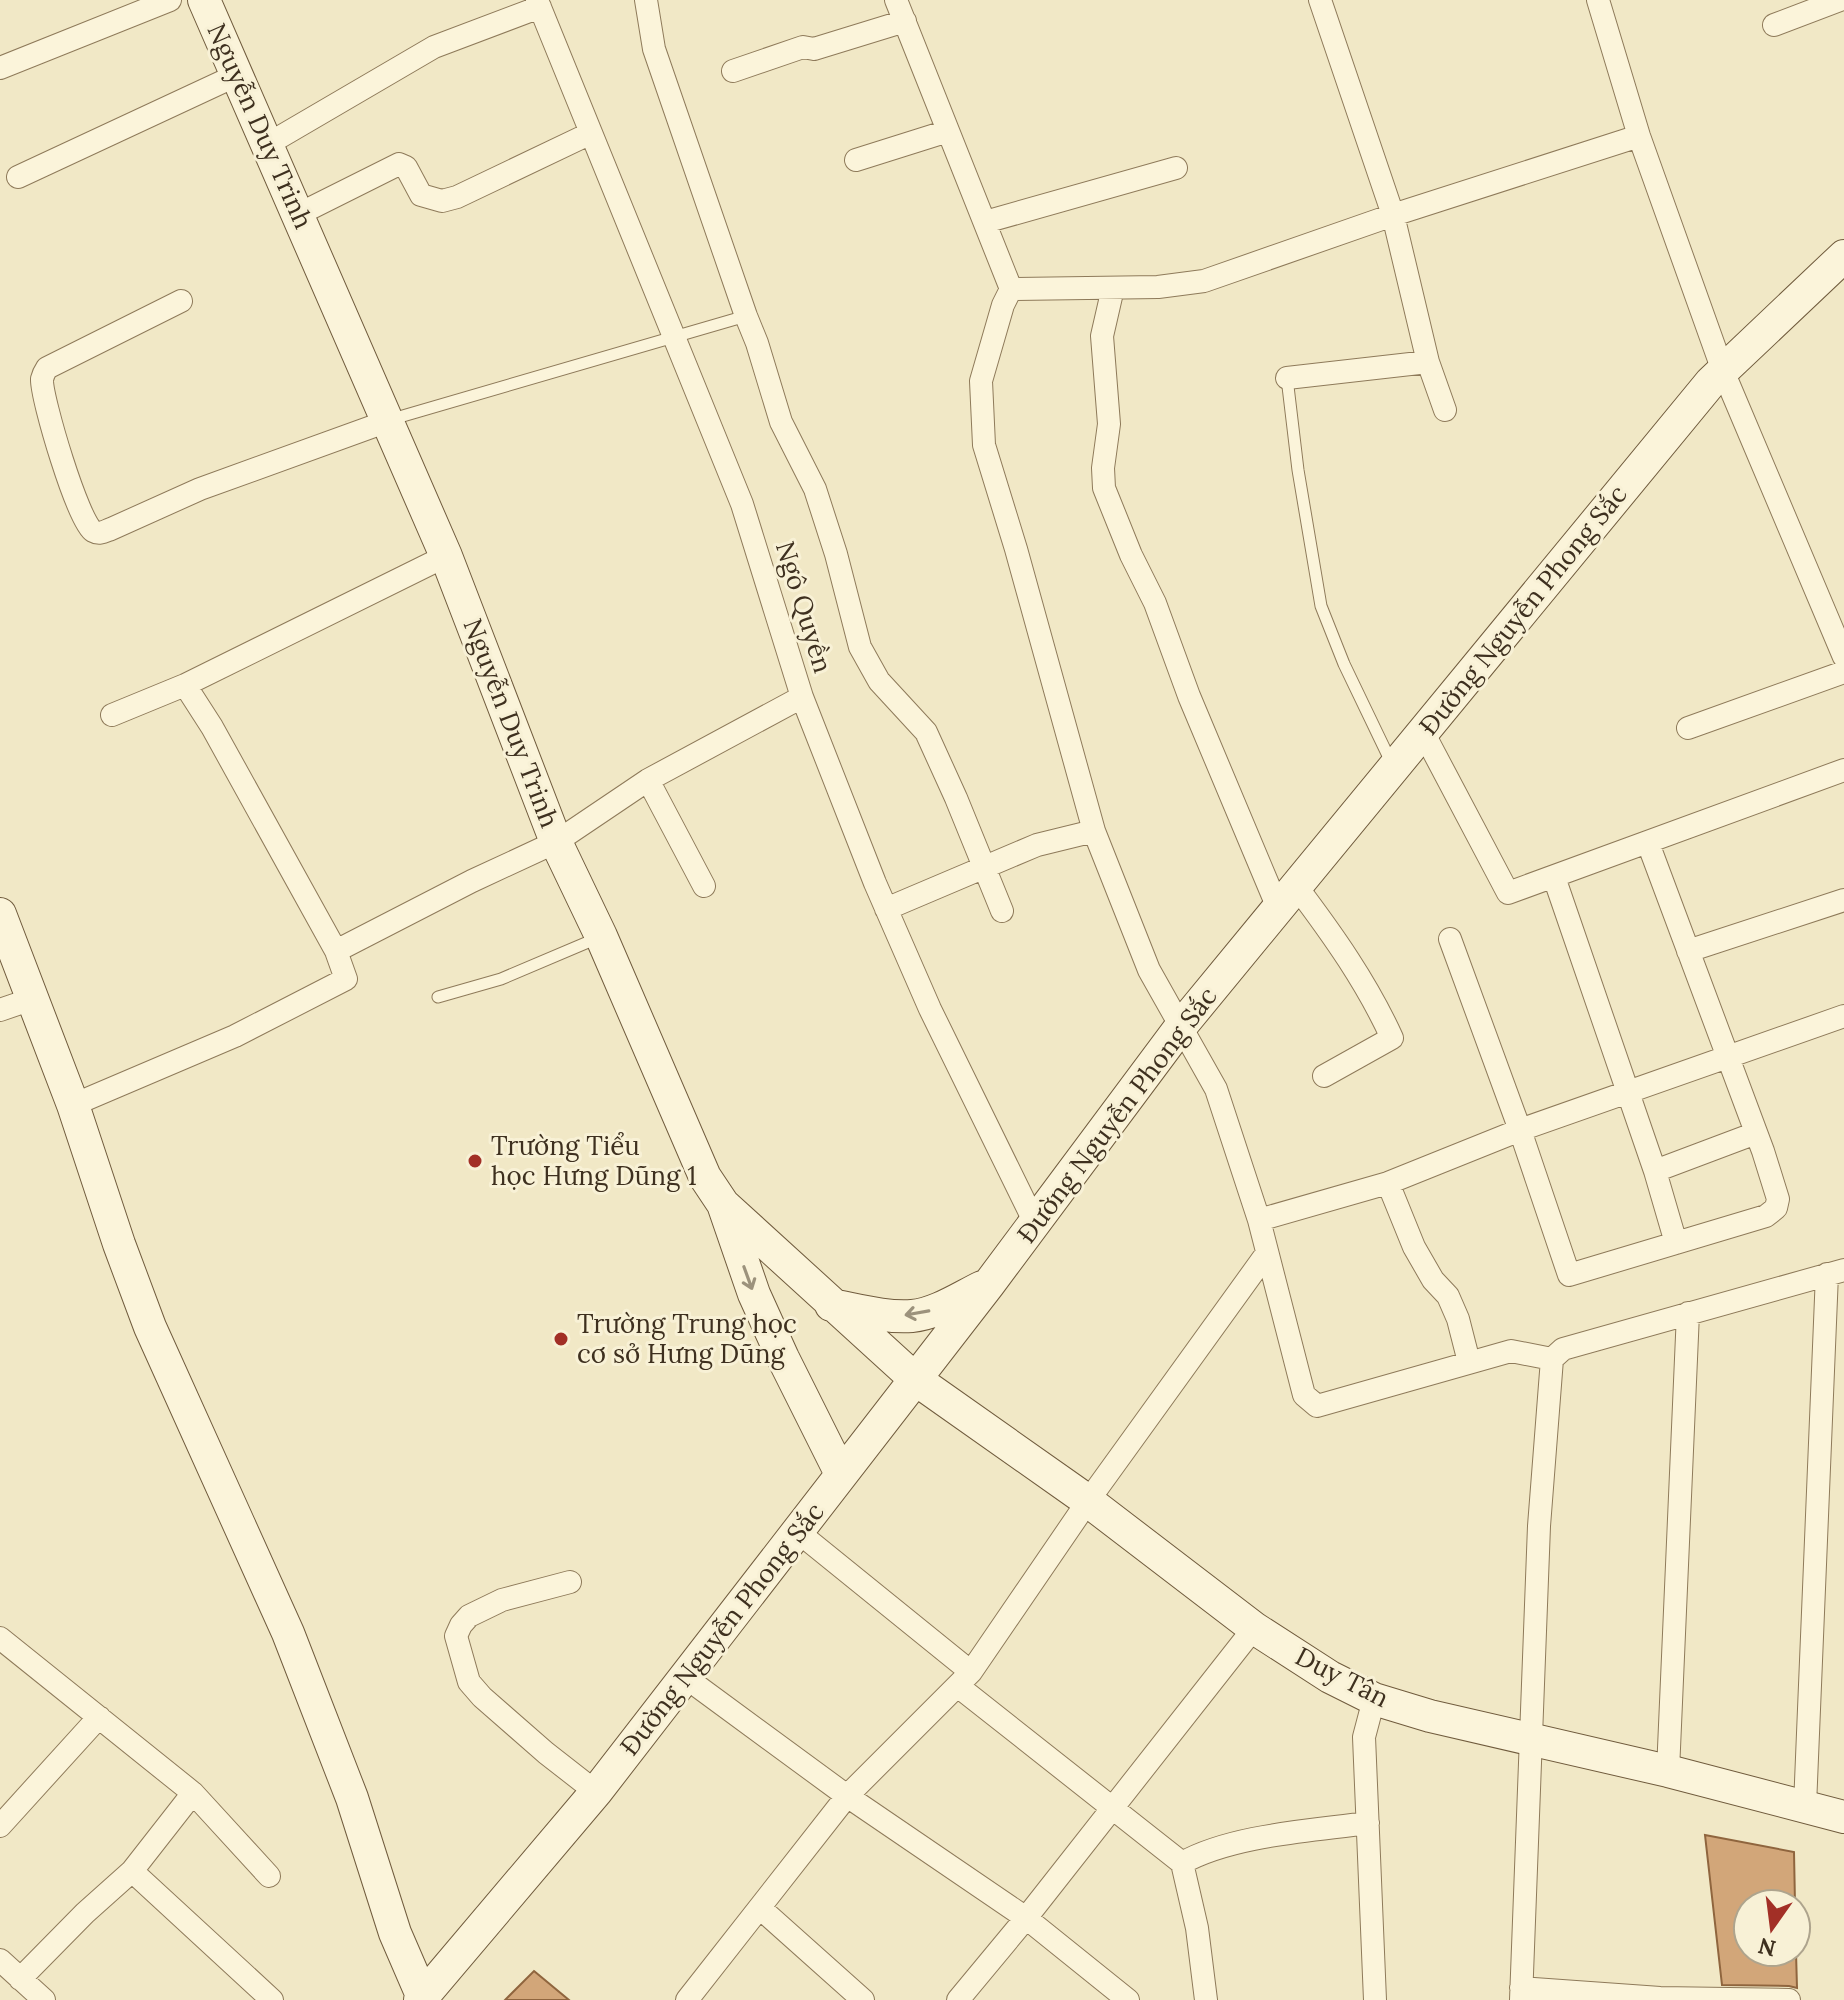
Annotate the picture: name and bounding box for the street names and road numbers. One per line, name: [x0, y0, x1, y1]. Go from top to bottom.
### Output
street label: Nguyễn Duy Trinh: [200, 18, 321, 234]
street label: Đường Nguyễn Phong Sắc: [1412, 478, 1634, 741]
street label: Ngô Quyền: [769, 537, 840, 677]
street label: Nguyễn Duy Trinh: [456, 614, 567, 832]
street label: Đường Nguyễn Phong Sắc: [1009, 980, 1224, 1249]
street label: Đường Nguyễn Phong Sắc: [612, 1495, 831, 1762]
street label: Duy Tân: [1290, 1639, 1395, 1714]

